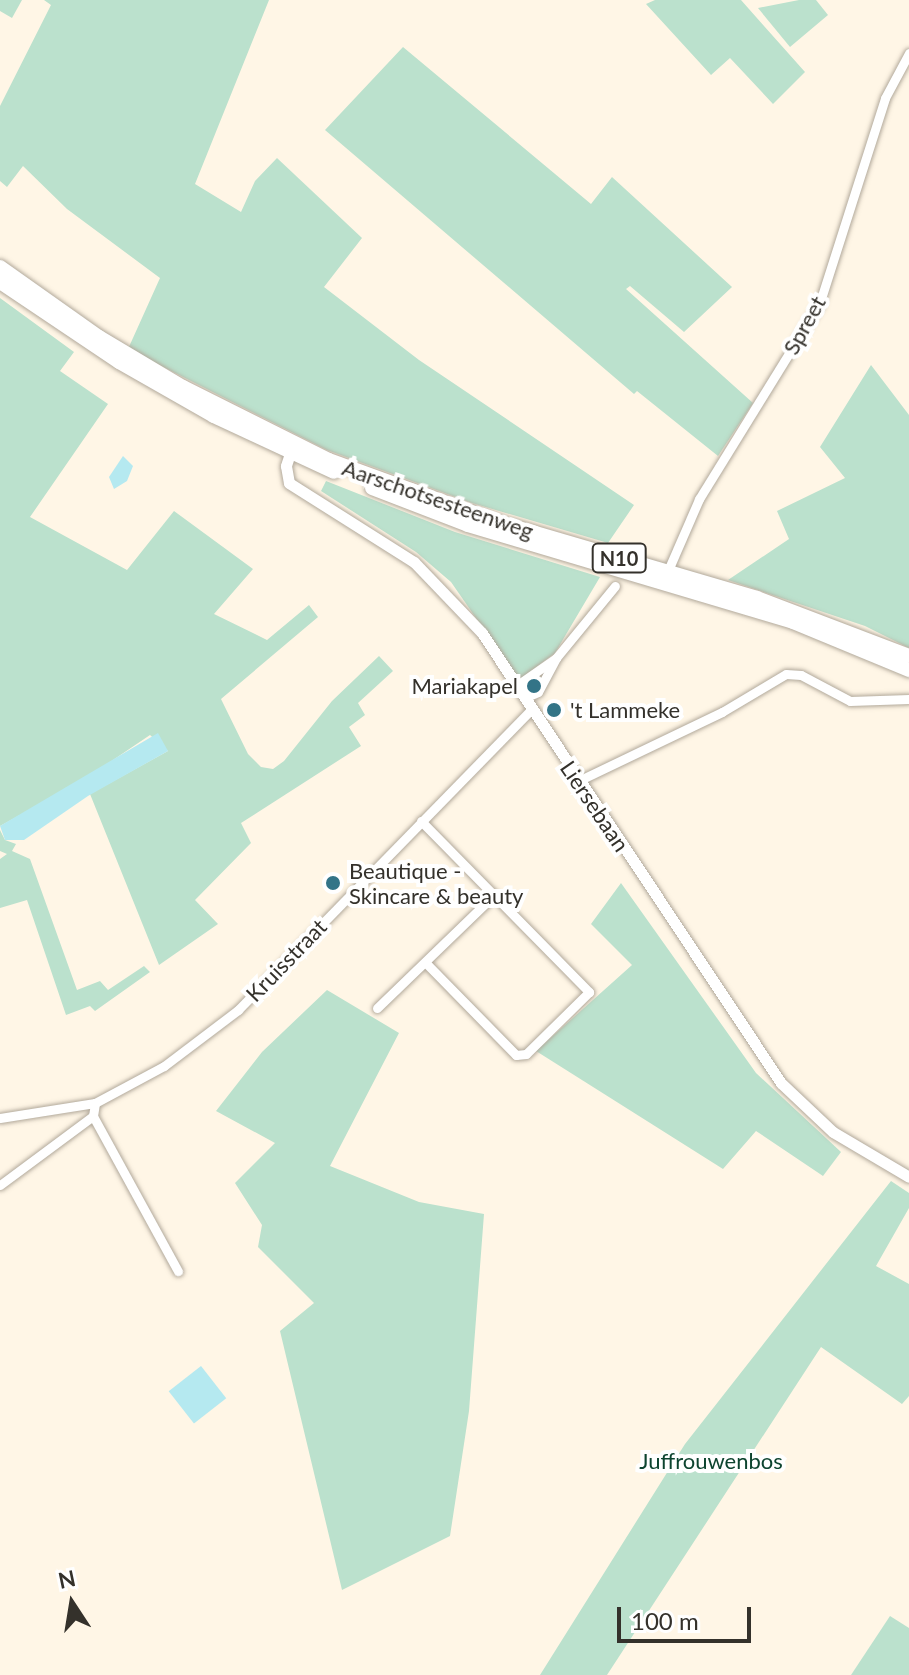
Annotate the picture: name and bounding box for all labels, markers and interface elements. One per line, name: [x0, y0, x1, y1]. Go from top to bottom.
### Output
street label: Spreet: [777, 291, 831, 359]
street label: Aarschotsesteenweg: [339, 454, 537, 544]
road number: N10: [591, 542, 647, 574]
place label: Mariakapel: [411, 673, 518, 699]
marker: Mariakapel: [525, 677, 543, 695]
place label: 't Lammeke: [570, 697, 680, 723]
marker: 't Lammeke: [545, 701, 563, 719]
street label: Liersebaan: [555, 756, 635, 856]
place label: Beautique - Skincare & beauty: [349, 857, 523, 908]
marker: Beautique - Skincare & beauty: [324, 874, 342, 892]
street label: Kruisstraat: [240, 913, 332, 1007]
park label: Juffrouwenbos: [639, 1448, 783, 1474]
north arrow: [32, 1563, 112, 1643]
text: N: [56, 1564, 78, 1594]
scale bar: [621, 1591, 755, 1641]
text: 100 m: [631, 1606, 699, 1635]

